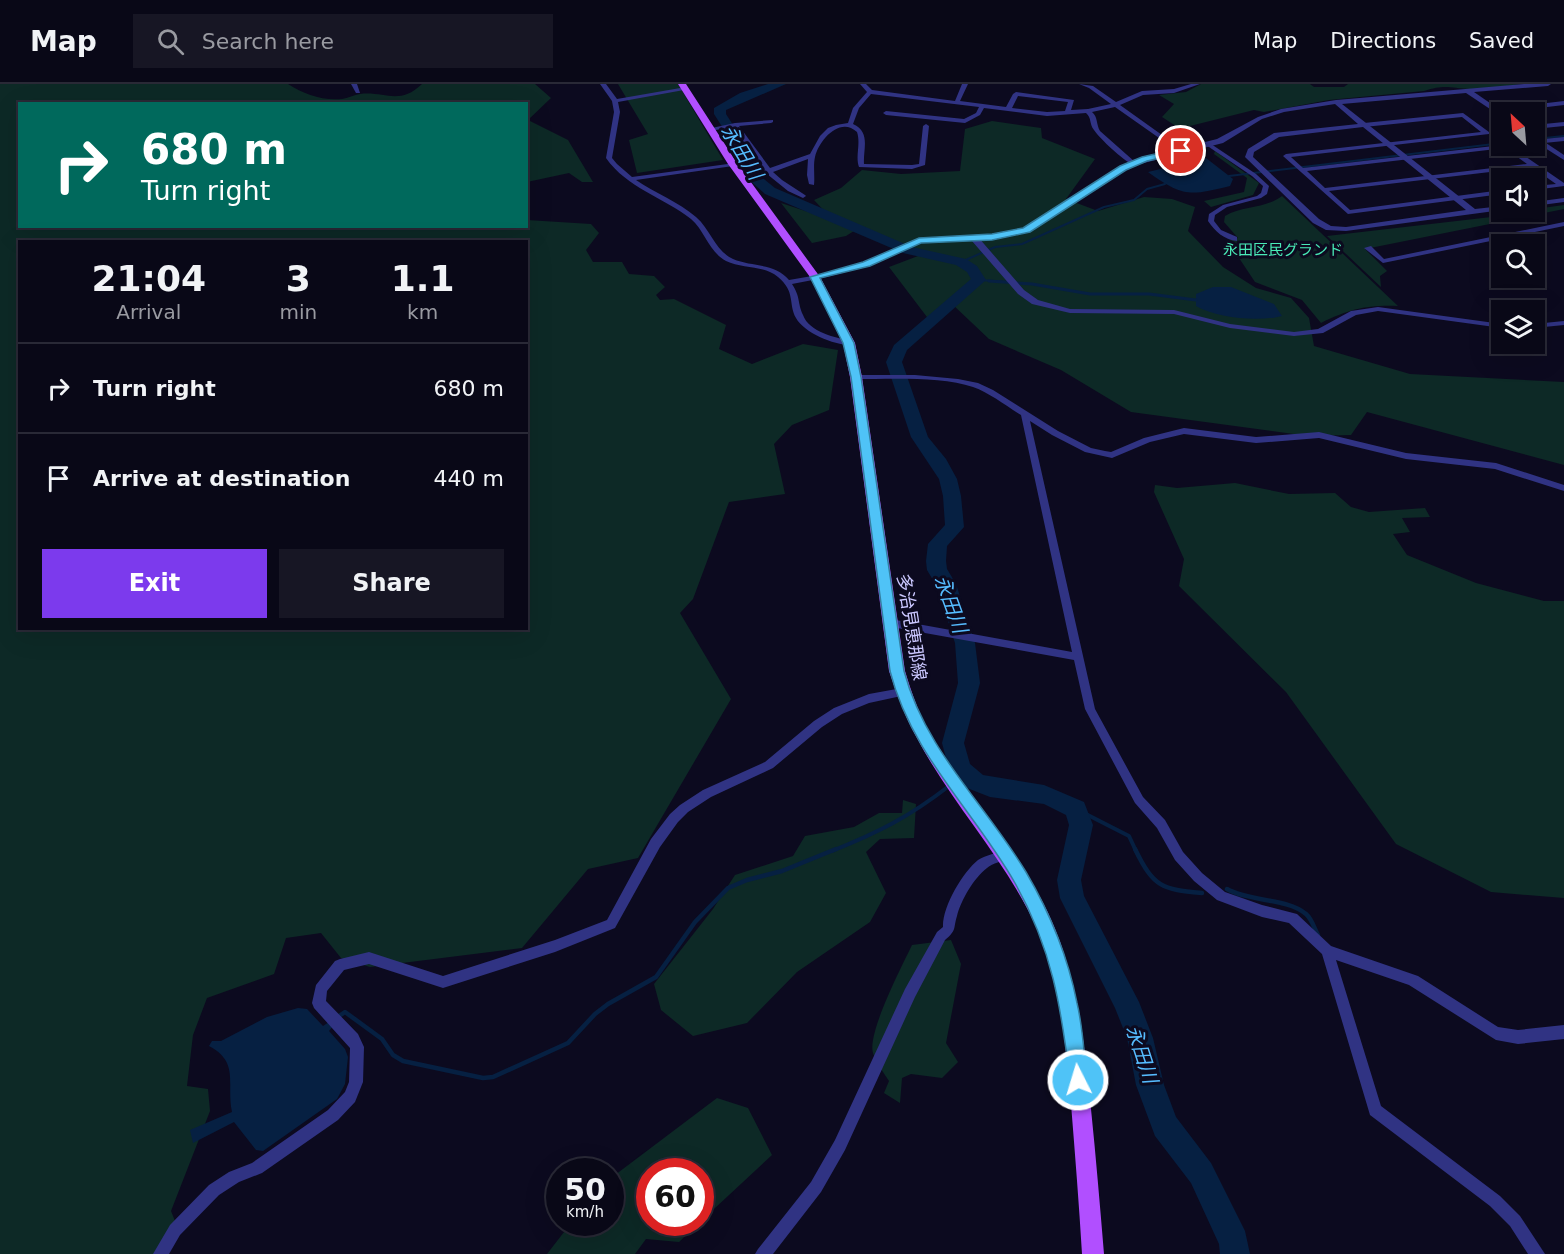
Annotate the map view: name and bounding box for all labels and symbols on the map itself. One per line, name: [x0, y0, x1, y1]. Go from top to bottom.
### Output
north arrow: [1491, 102, 1545, 156]
water label: 永田川: [716, 120, 769, 186]
pin: [1155, 125, 1206, 176]
park label: 永田区民グランド: [1223, 241, 1343, 259]
street label: 多治見恵那線: [893, 572, 931, 682]
water label: 永田川: [929, 572, 973, 638]
water label: 永田川: [1121, 1022, 1163, 1088]
position arrow: [1046, 1048, 1110, 1112]
speed limit sign: 60: [636, 1158, 714, 1236]

